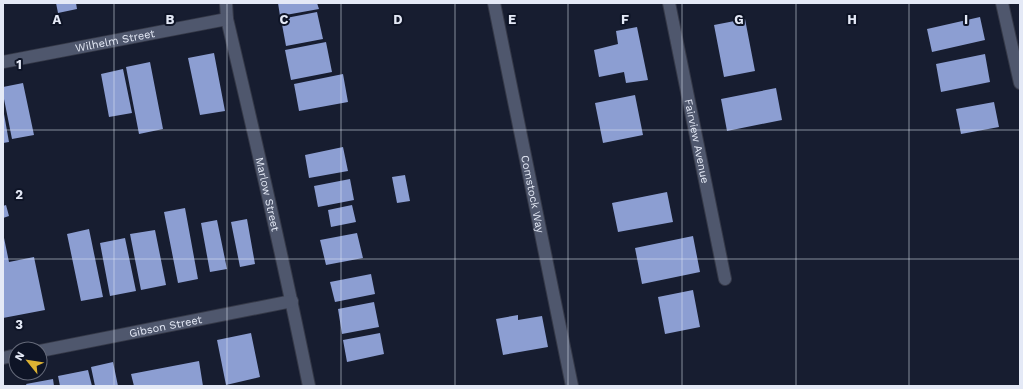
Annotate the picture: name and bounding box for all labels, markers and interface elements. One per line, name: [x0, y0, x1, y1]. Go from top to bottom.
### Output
text: A: [53, 12, 62, 27]
text: B: [166, 12, 175, 27]
text: C: [280, 12, 289, 27]
text: D: [393, 12, 403, 27]
text: E: [508, 12, 516, 27]
text: F: [621, 12, 629, 27]
text: G: [734, 12, 744, 27]
text: H: [847, 12, 857, 27]
text: I: [964, 12, 968, 27]
street label: Wilhelm Street: [74, 26, 156, 55]
text: 1: [16, 57, 22, 72]
street label: Fairview Avenue: [682, 98, 712, 185]
street label: Comstock Way: [519, 154, 547, 234]
street label: Marlow Street: [253, 156, 282, 233]
text: 2: [15, 187, 23, 202]
street label: Gibson Street: [128, 312, 203, 340]
text: 3: [15, 317, 23, 332]
north arrow: [8, 341, 48, 381]
text: N: [12, 349, 27, 363]

